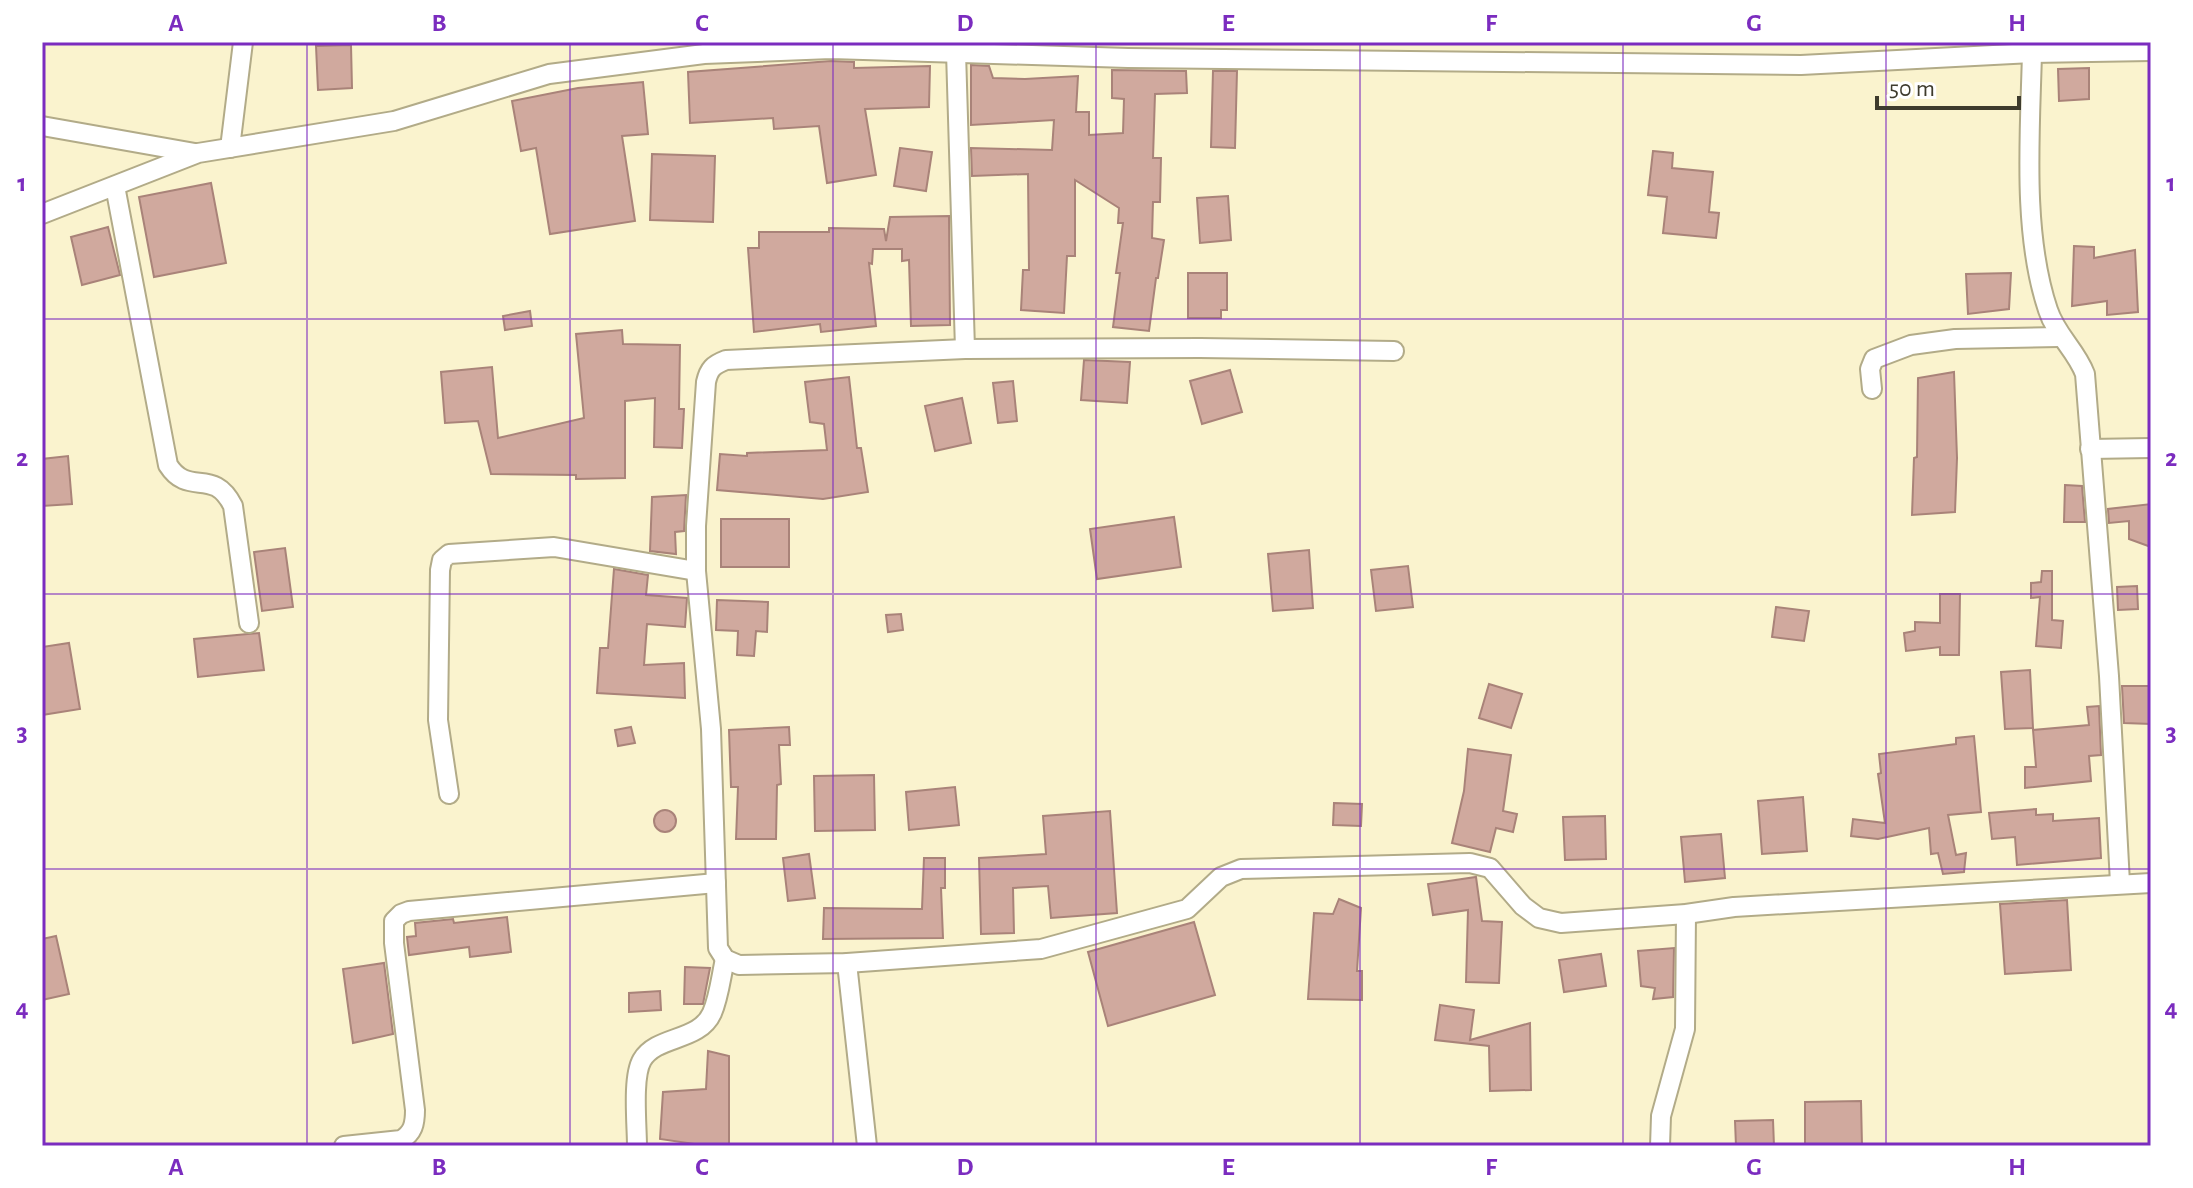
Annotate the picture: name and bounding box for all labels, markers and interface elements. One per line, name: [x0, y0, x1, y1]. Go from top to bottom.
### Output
text: A: [168, 10, 184, 36]
text: B: [431, 10, 447, 36]
text: C: [695, 10, 709, 36]
text: D: [956, 10, 974, 36]
text: E: [1221, 10, 1235, 36]
text: F: [1485, 10, 1498, 36]
text: G: [1746, 10, 1762, 36]
text: H: [2008, 10, 2026, 36]
scale bar: [1877, 60, 2019, 110]
text: 50 m: [1889, 77, 1935, 101]
text: 1: [17, 170, 27, 196]
text: 1: [2166, 170, 2176, 196]
text: 2: [16, 445, 28, 471]
text: 2: [2165, 445, 2177, 471]
text: 3: [16, 720, 28, 746]
text: 3: [2165, 720, 2177, 746]
text: 4: [15, 995, 29, 1021]
text: 4: [2164, 995, 2178, 1021]
text: A: [168, 1154, 184, 1180]
text: B: [431, 1154, 447, 1180]
text: C: [695, 1154, 709, 1180]
text: D: [956, 1154, 974, 1180]
text: E: [1221, 1154, 1235, 1180]
text: F: [1485, 1154, 1498, 1180]
text: G: [1746, 1154, 1762, 1180]
text: H: [2008, 1154, 2026, 1180]

